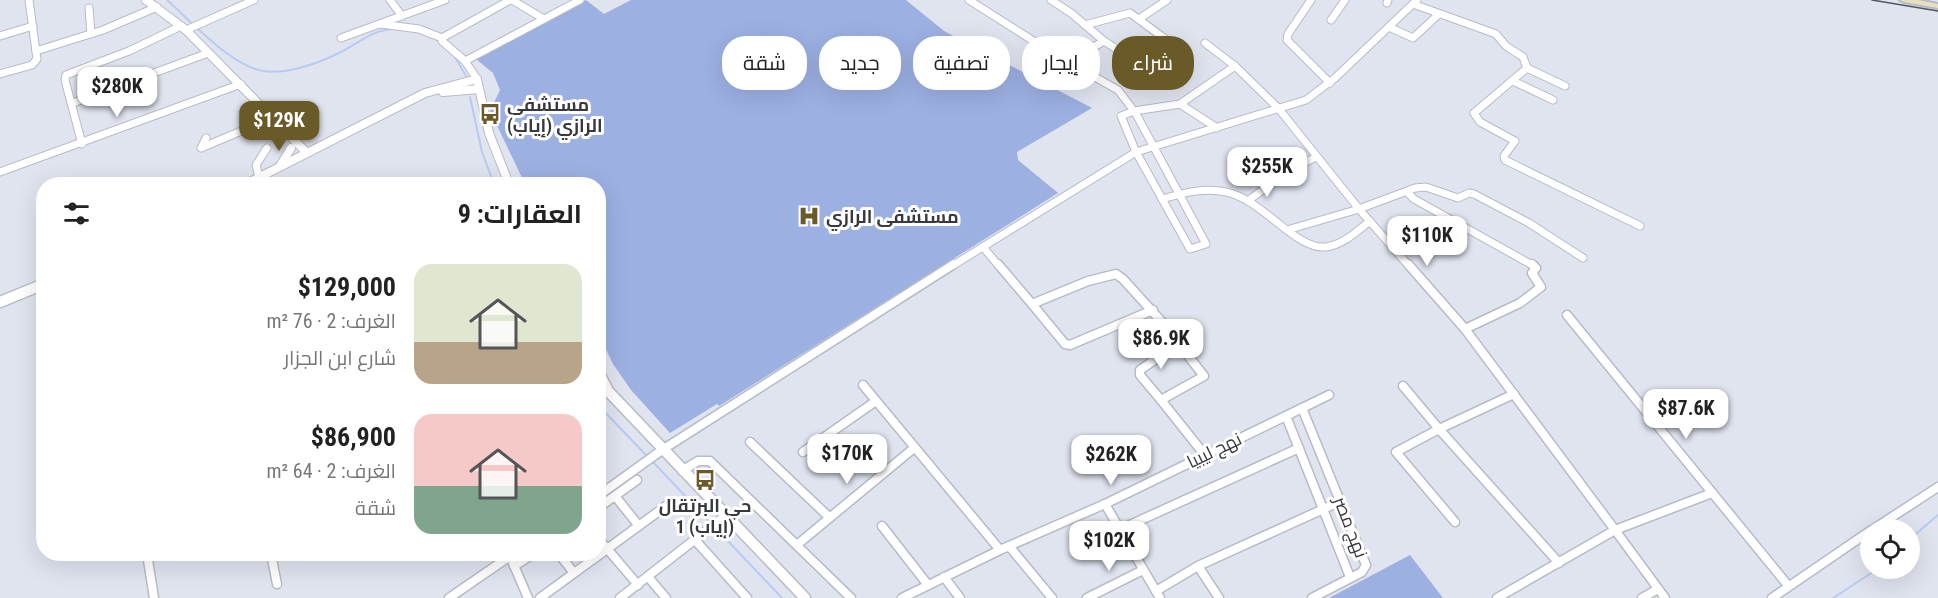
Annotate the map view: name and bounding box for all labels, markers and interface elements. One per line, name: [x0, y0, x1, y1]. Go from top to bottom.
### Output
chip: شقة: [722, 36, 807, 90]
chip: جديد: [819, 36, 901, 90]
chip: تصفية: [913, 36, 1010, 90]
chip: إيجار: [1022, 36, 1100, 90]
chip: شراء: [1112, 36, 1194, 90]
pin: $280K: [75, 67, 159, 118]
text: $280K: [91, 74, 143, 98]
place label: مستشفى الرازي (إياب): [507, 94, 603, 140]
pin: $129K: [237, 101, 321, 152]
bus stop icon: مستشفى الرازي (إياب): [478, 102, 502, 126]
text: $129K: [253, 108, 305, 132]
pin: $255K: [1225, 147, 1309, 198]
text: $255K: [1241, 154, 1293, 178]
icon: filters: [60, 197, 93, 230]
text: العقارات: 9: [458, 199, 582, 229]
hospital icon: مستشفى الرازي: [797, 204, 821, 228]
place label: مستشفى الرازي: [826, 206, 959, 231]
pin: $110K: [1385, 216, 1469, 267]
text: $110K: [1401, 223, 1453, 247]
text: $129,000: [298, 272, 396, 302]
icon: home: [462, 288, 534, 360]
text: الغرف: 2 · 76 m²: [267, 309, 396, 333]
pin: $86.9K: [1112, 319, 1210, 370]
text: $86.9K: [1132, 326, 1190, 350]
text: شارع ابن الجزار: [284, 346, 396, 370]
pin: $87.6K: [1637, 389, 1735, 440]
text: $87.6K: [1657, 396, 1715, 420]
text: $86,900: [311, 422, 396, 452]
street label: نهج ليبيا: [1183, 428, 1246, 474]
pin: $170K: [805, 434, 889, 485]
pin: $262K: [1069, 435, 1153, 486]
icon: home: [462, 438, 534, 510]
text: $170K: [821, 441, 873, 465]
text: $262K: [1085, 442, 1137, 466]
text: الغرف: 2 · 64 m²: [267, 459, 396, 483]
bus stop icon: حي البرتقال 1 (إياب): [693, 468, 717, 492]
street label: نهج مصر: [1328, 493, 1372, 561]
place label: حي البرتقال 1 (إياب): [659, 495, 751, 539]
text: شقة: [355, 496, 396, 520]
map controls: [1860, 519, 1920, 579]
button: locate: [1860, 519, 1920, 579]
pin: $102K: [1067, 521, 1151, 572]
text: $102K: [1083, 528, 1135, 552]

